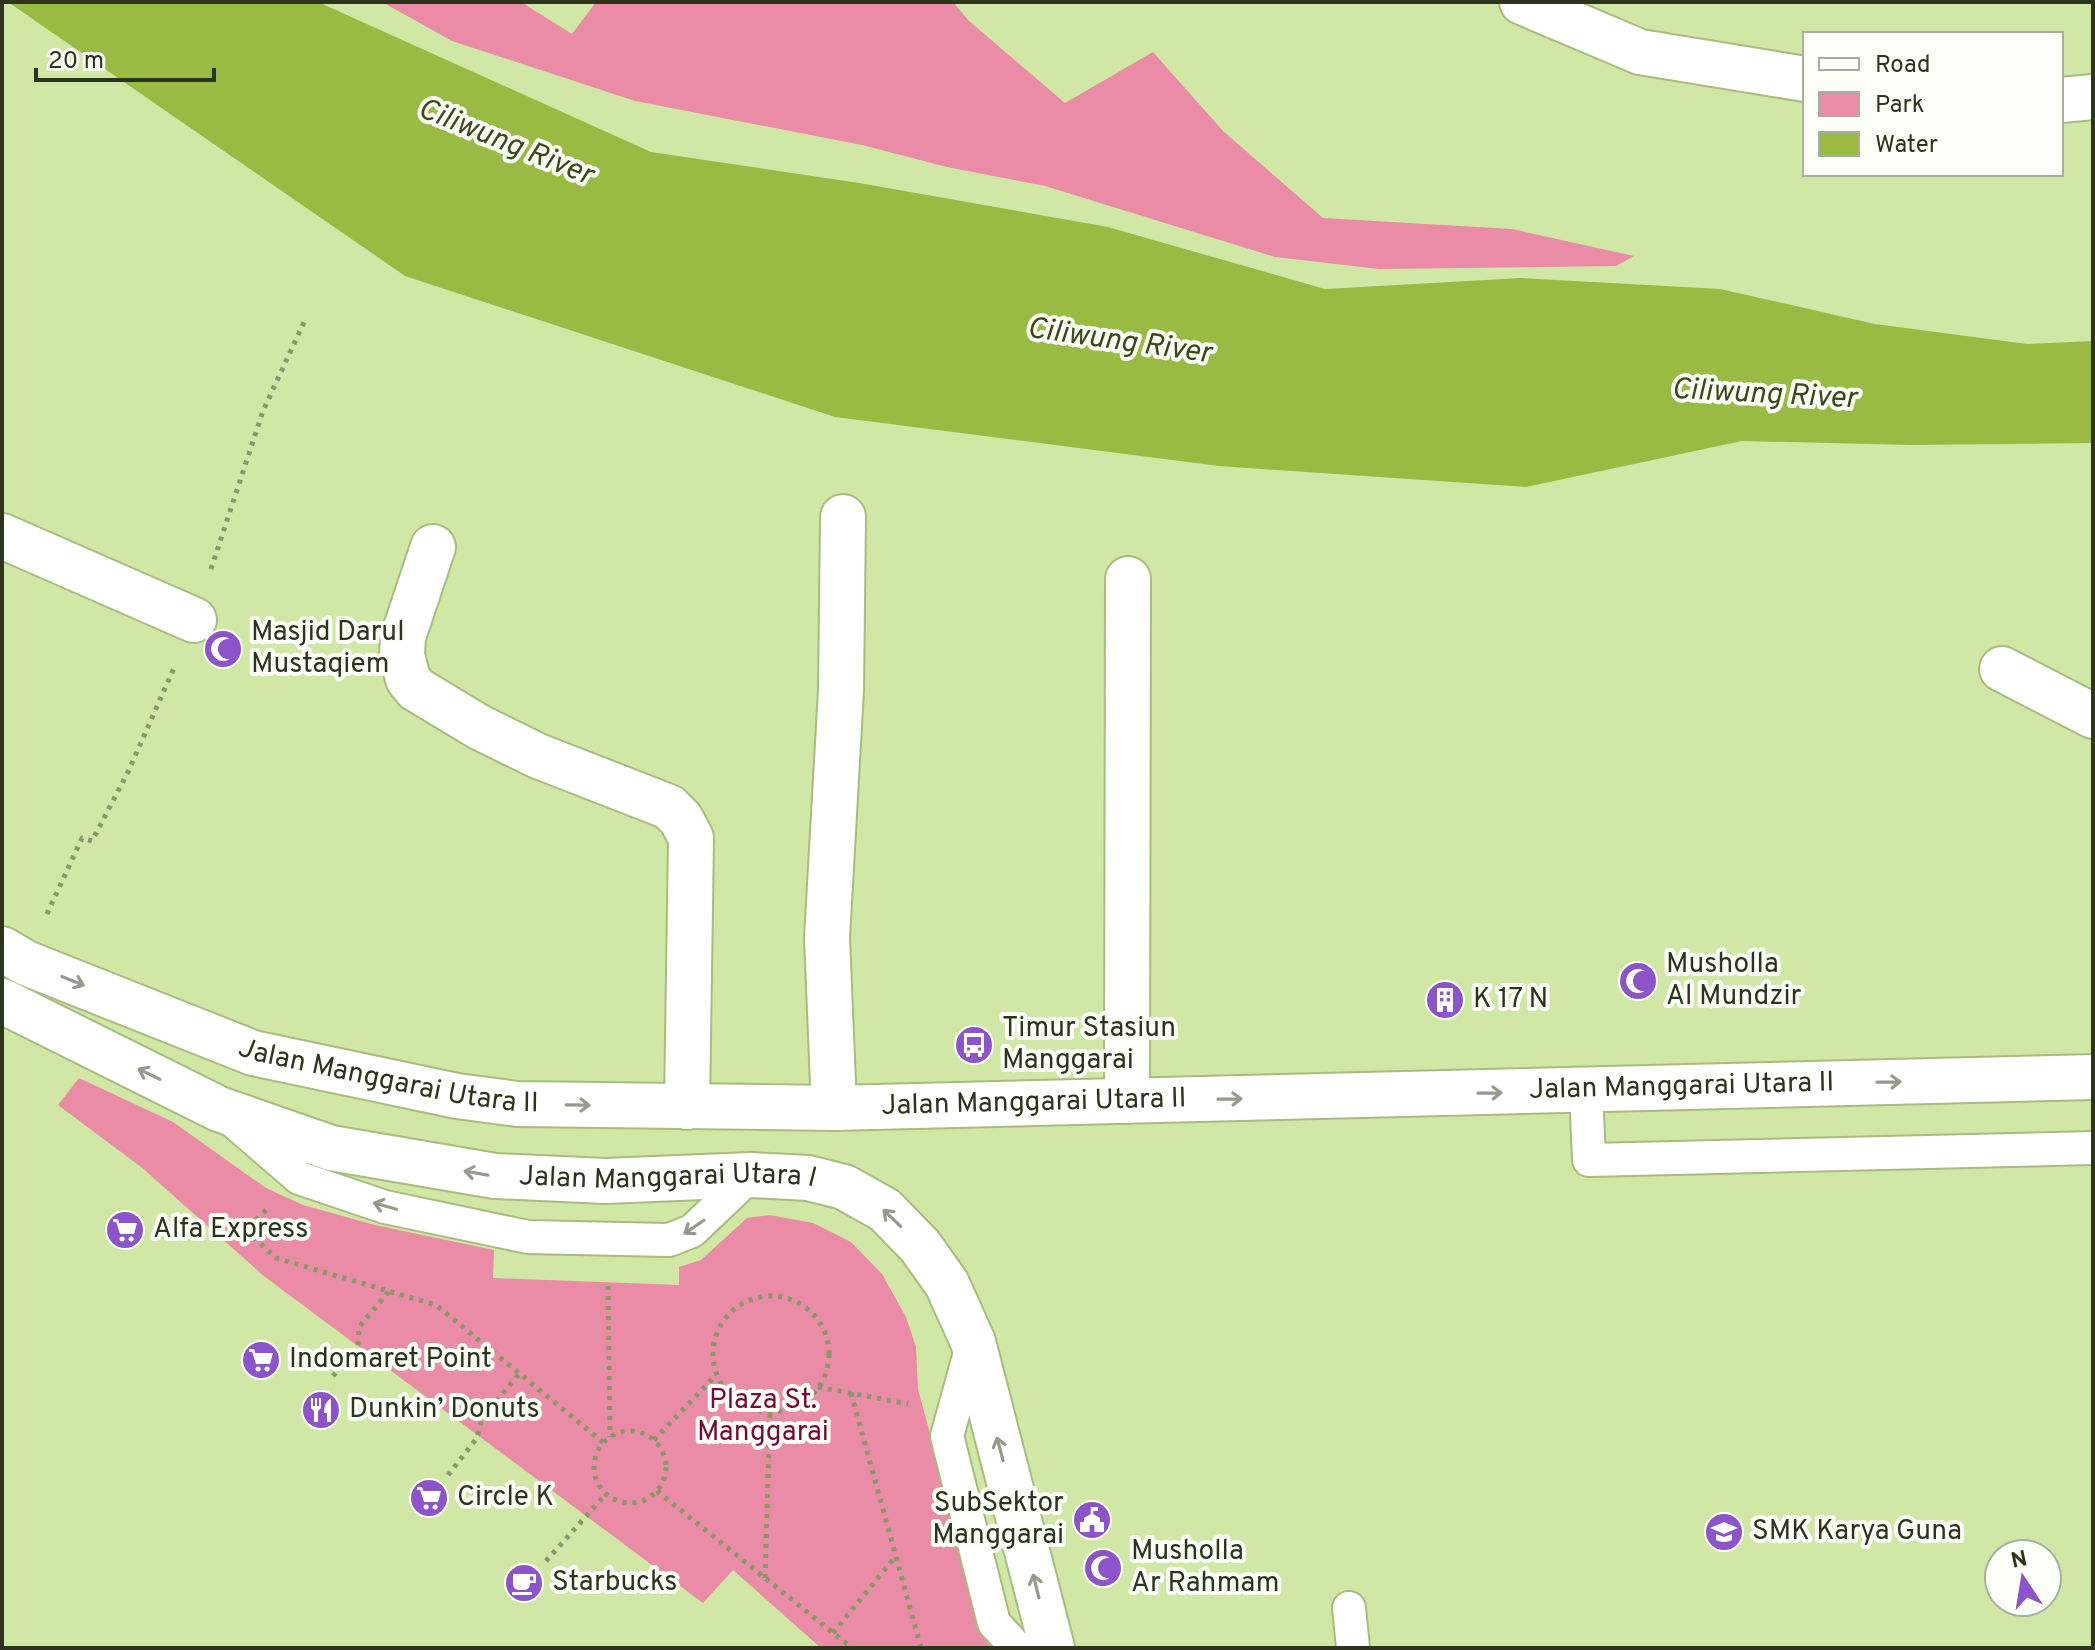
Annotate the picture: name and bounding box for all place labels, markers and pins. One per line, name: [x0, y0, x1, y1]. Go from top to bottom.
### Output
place label: Masjid Darul Mustaqiem: [251, 615, 404, 683]
mosque icon: Masjid Darul Mustaqiem: [202, 628, 244, 670]
place label: Musholla Al Mundzir: [1666, 947, 1802, 1015]
mosque icon: Musholla Al Mundzir: [1617, 960, 1659, 1002]
building icon: K 17 N: [1424, 979, 1466, 1021]
place label: K 17 N: [1473, 982, 1548, 1018]
place label: Timur Stasiun Manggarai: [1002, 1011, 1176, 1079]
bus stop icon: Timur Stasiun Manggarai: [953, 1024, 995, 1066]
supermarket icon: Alfa Express: [104, 1209, 146, 1251]
place label: Alfa Express: [153, 1212, 308, 1248]
supermarket icon: Indomaret Point: [240, 1339, 282, 1381]
place label: Indomaret Point: [289, 1342, 492, 1378]
restaurant icon: Dunkin’ Donuts: [300, 1389, 342, 1431]
place label: Dunkin’ Donuts: [349, 1392, 540, 1428]
supermarket icon: Circle K: [408, 1477, 450, 1519]
place label: Circle K: [457, 1480, 554, 1516]
place label: SubSektor Manggarai: [932, 1486, 1064, 1554]
public building icon: SubSektor Manggarai: [1071, 1499, 1113, 1541]
school or university icon: SMK Karya Guna: [1703, 1511, 1745, 1553]
place label: SMK Karya Guna: [1752, 1514, 1962, 1550]
place label: Musholla Ar Rahmam: [1131, 1534, 1279, 1602]
mosque icon: Musholla Ar Rahmam: [1082, 1547, 1124, 1589]
cafe icon: Starbucks: [503, 1562, 545, 1604]
place label: Starbucks: [552, 1565, 677, 1601]

